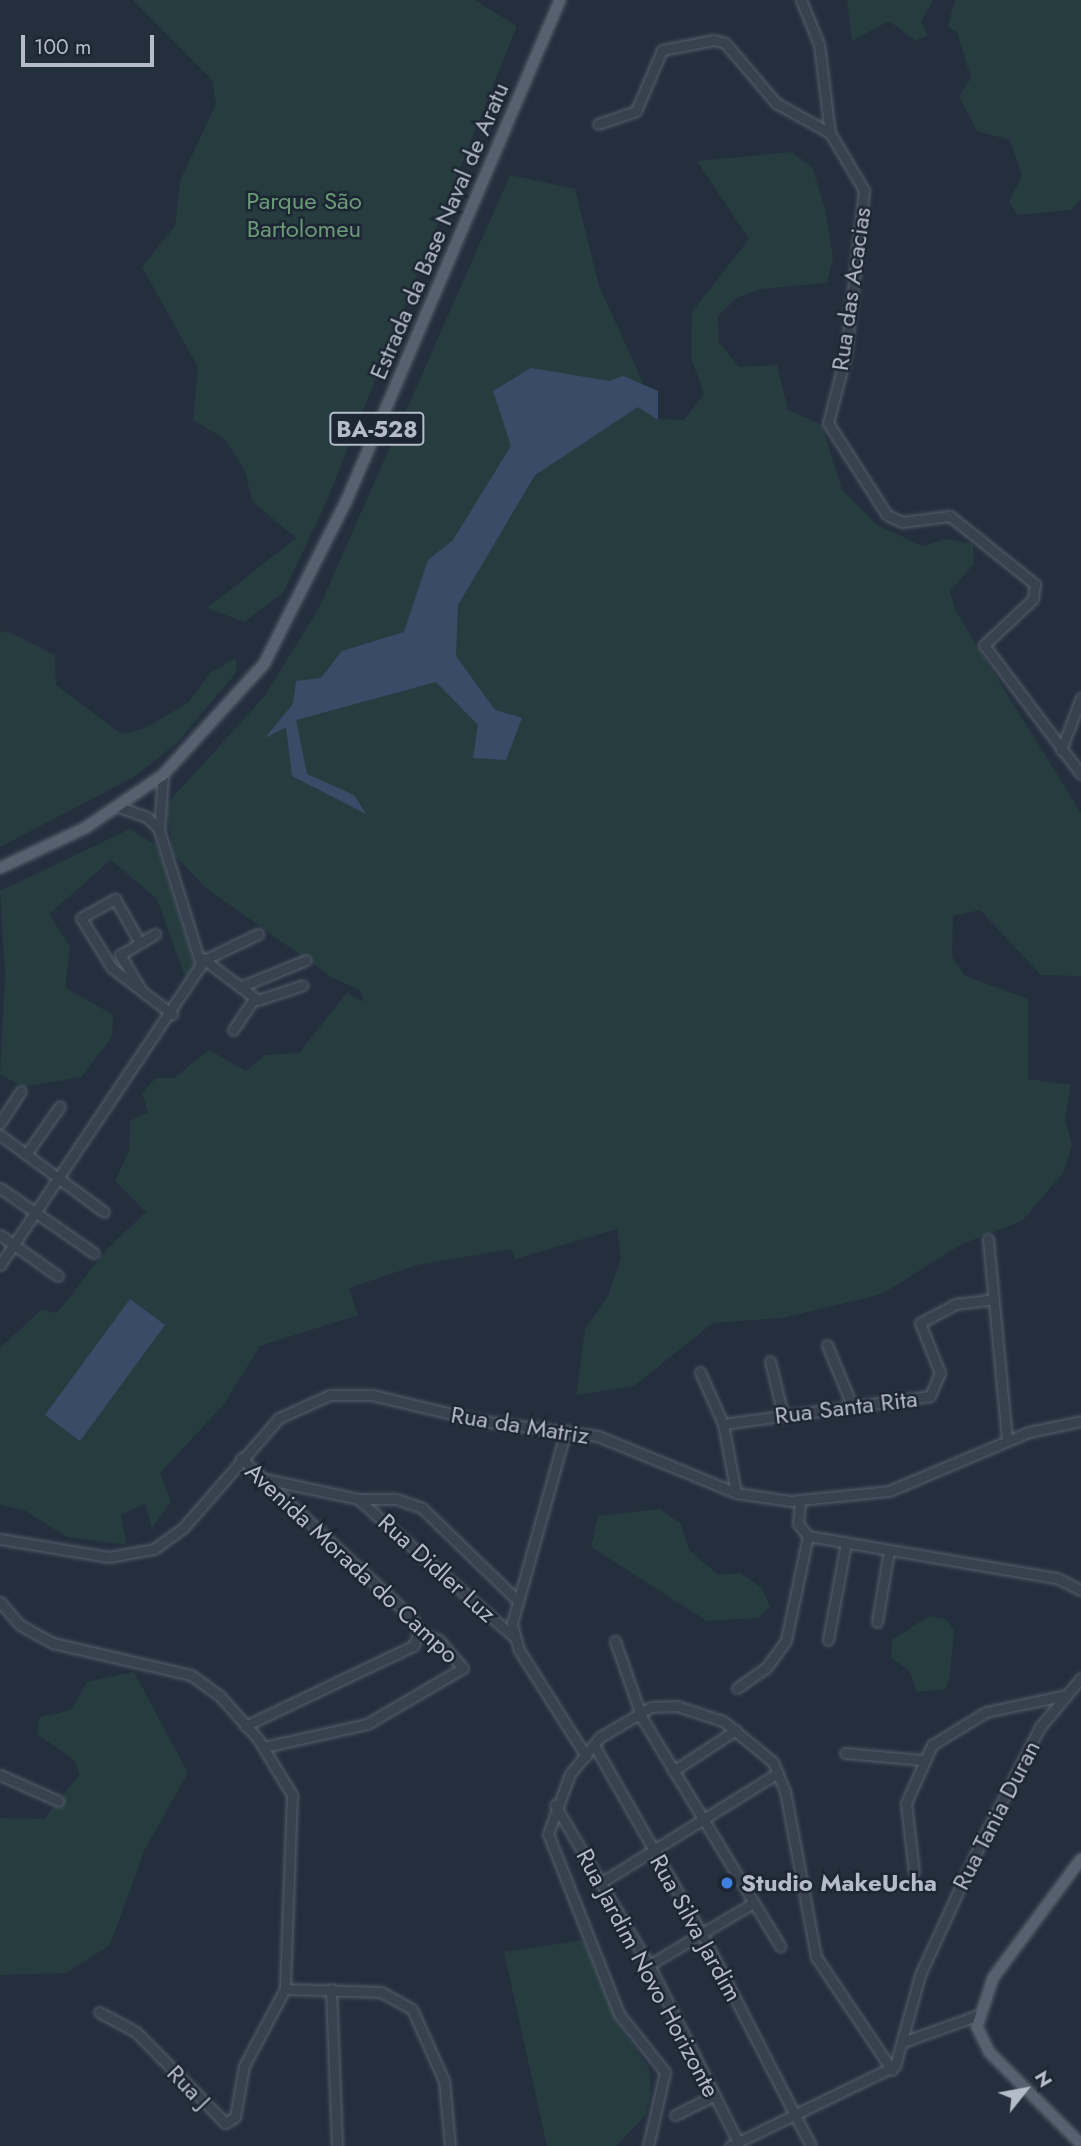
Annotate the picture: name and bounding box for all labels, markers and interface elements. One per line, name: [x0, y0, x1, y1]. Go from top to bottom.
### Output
scale bar: [24, 21, 158, 65]
text: 100 m: [34, 32, 91, 62]
street label: Estrada da Base Naval de Aratu: [363, 78, 515, 384]
park label: Parque São Bartolomeu: [246, 187, 362, 243]
street label: Rua das Acacias: [825, 205, 877, 373]
road number: BA-528: [328, 410, 426, 448]
street label: Rua Santa Rita: [773, 1384, 919, 1430]
street label: Rua da Matriz: [449, 1400, 591, 1450]
street label: Avenida Morada do Campo: [240, 1457, 464, 1669]
street label: Rua Didler Luz: [372, 1508, 502, 1628]
street label: Rua Tania Duran: [946, 1735, 1046, 1895]
street label: Rua Jardim Novo Horizonte: [570, 1844, 726, 2102]
street label: Rua Silva Jardim: [644, 1850, 748, 2006]
place label: Studio MakeUcha: [741, 1869, 937, 1897]
marker: Studio MakeUcha: [719, 1875, 735, 1891]
north arrow: [990, 2055, 1060, 2125]
street label: Rua J: [161, 2059, 217, 2115]
text: N: [1028, 2066, 1059, 2092]

